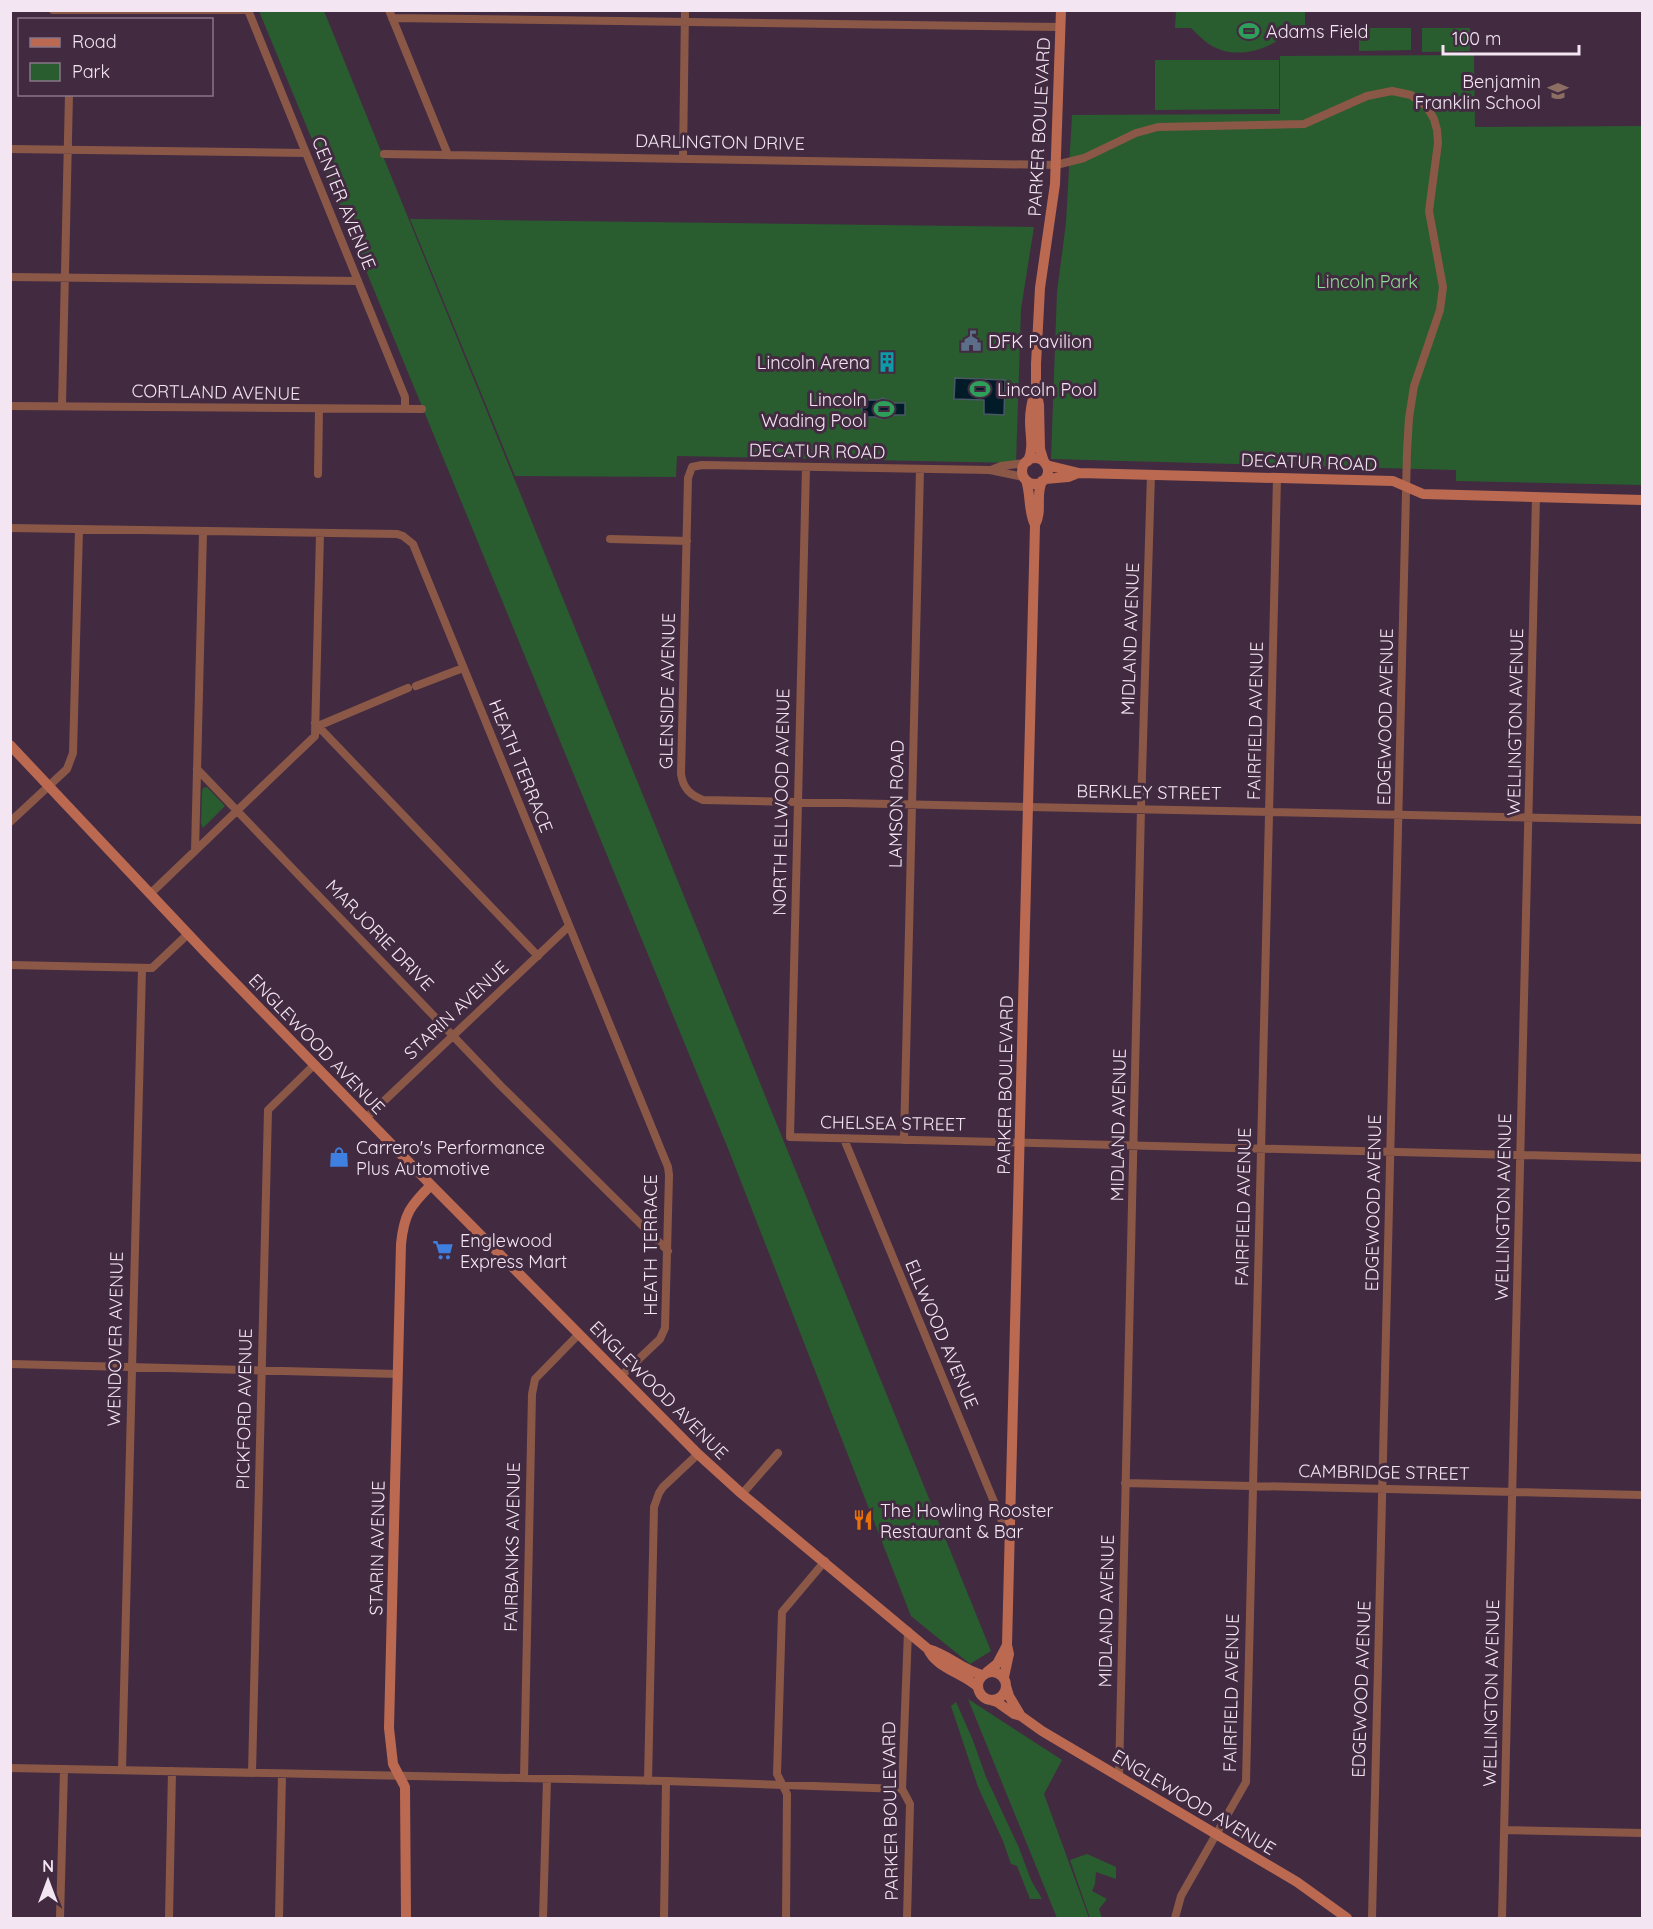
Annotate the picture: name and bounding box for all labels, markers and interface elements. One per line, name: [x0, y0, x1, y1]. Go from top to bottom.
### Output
legend: [18, 18, 213, 96]
scale bar: [1443, 18, 1580, 56]
sports icon: Adams Field: [1237, 19, 1261, 43]
place label: Adams Field: [1266, 20, 1368, 43]
text: 100 m: [1452, 27, 1501, 50]
text: Road: [72, 30, 117, 53]
street label: PARKER BOULEVARD: [1023, 37, 1055, 217]
text: Park: [72, 60, 110, 83]
place label: Benjamin Franklin School: [1415, 70, 1541, 114]
school or university icon: Benjamin Franklin School: [1546, 79, 1570, 103]
street label: DARLINGTON DRIVE: [635, 129, 805, 155]
street label: CENTER AVENUE: [307, 133, 381, 273]
park label: Lincoln Park: [1316, 270, 1418, 293]
public building icon: DFK Pavilion: [959, 329, 983, 353]
place label: DFK Pavilion: [988, 330, 1092, 353]
building icon: Lincoln Arena: [875, 350, 899, 374]
place label: Lincoln Arena: [757, 351, 870, 374]
sports icon: Lincoln Pool: [968, 377, 992, 401]
place label: Lincoln Pool: [997, 378, 1097, 401]
street label: CORTLAND AVENUE: [131, 379, 301, 405]
place label: Lincoln Wading Pool: [761, 388, 867, 432]
sports icon: Lincoln Wading Pool: [872, 397, 896, 421]
street label: DECATUR ROAD: [749, 438, 886, 464]
street label: DECATUR ROAD: [1240, 448, 1378, 476]
street label: MIDLAND AVENUE: [1116, 562, 1144, 716]
street label: GLENSIDE AVENUE: [654, 613, 680, 769]
street label: EDGEWOOD AVENUE: [1372, 628, 1398, 806]
street label: WELLINGTON AVENUE: [1502, 628, 1528, 816]
street label: FAIRFIELD AVENUE: [1242, 642, 1268, 800]
street label: NORTH ELLWOOD AVENUE: [768, 688, 794, 916]
street label: HEATH TERRACE: [484, 696, 558, 836]
street label: LAMSON ROAD: [883, 740, 909, 868]
street label: BERKLEY STREET: [1076, 779, 1222, 805]
street label: MARJORIE DRIVE: [321, 874, 439, 996]
street label: STARIN AVENUE: [399, 956, 513, 1064]
street label: ENGLEWOOD AVENUE: [244, 969, 390, 1119]
street label: PARKER BOULEVARD: [992, 995, 1018, 1175]
street label: MIDLAND AVENUE: [1105, 1048, 1131, 1202]
street label: CHELSEA STREET: [820, 1110, 966, 1136]
street label: WELLINGTON AVENUE: [1490, 1113, 1516, 1301]
street label: EDGEWOOD AVENUE: [1360, 1114, 1386, 1292]
street label: FAIRFIELD AVENUE: [1230, 1128, 1256, 1286]
place label: Carrero's Performance Plus Automotive: [356, 1136, 545, 1180]
shop icon: Carrero's Performance Plus Automotive: [327, 1145, 351, 1169]
street label: HEATH TERRACE: [639, 1174, 662, 1316]
place label: Englewood Express Mart: [460, 1229, 567, 1273]
supermarket icon: Englewood Express Mart: [431, 1238, 455, 1262]
street label: WENDOVER AVENUE: [102, 1251, 128, 1427]
street label: ELLWOOD AVENUE: [900, 1256, 984, 1412]
street label: ENGLEWOOD AVENUE: [585, 1316, 733, 1464]
street label: PICKFORD AVENUE: [231, 1328, 257, 1490]
street label: CAMBRIDGE STREET: [1298, 1459, 1470, 1485]
street label: FAIRBANKS AVENUE: [499, 1462, 525, 1632]
street label: STARIN AVENUE: [364, 1480, 390, 1616]
place label: The Howling Rooster Restaurant & Bar: [880, 1499, 1053, 1543]
restaurant icon: The Howling Rooster Restaurant & Bar: [851, 1508, 875, 1532]
street label: MIDLAND AVENUE: [1093, 1534, 1119, 1688]
street label: WELLINGTON AVENUE: [1478, 1599, 1504, 1787]
street label: EDGEWOOD AVENUE: [1346, 1600, 1376, 1778]
street label: FAIRFIELD AVENUE: [1218, 1614, 1244, 1772]
street label: PARKER BOULEVARD: [877, 1721, 903, 1901]
street label: ENGLEWOOD AVENUE: [1108, 1744, 1280, 1860]
north arrow: [18, 1851, 78, 1911]
text: N: [42, 1856, 54, 1876]

